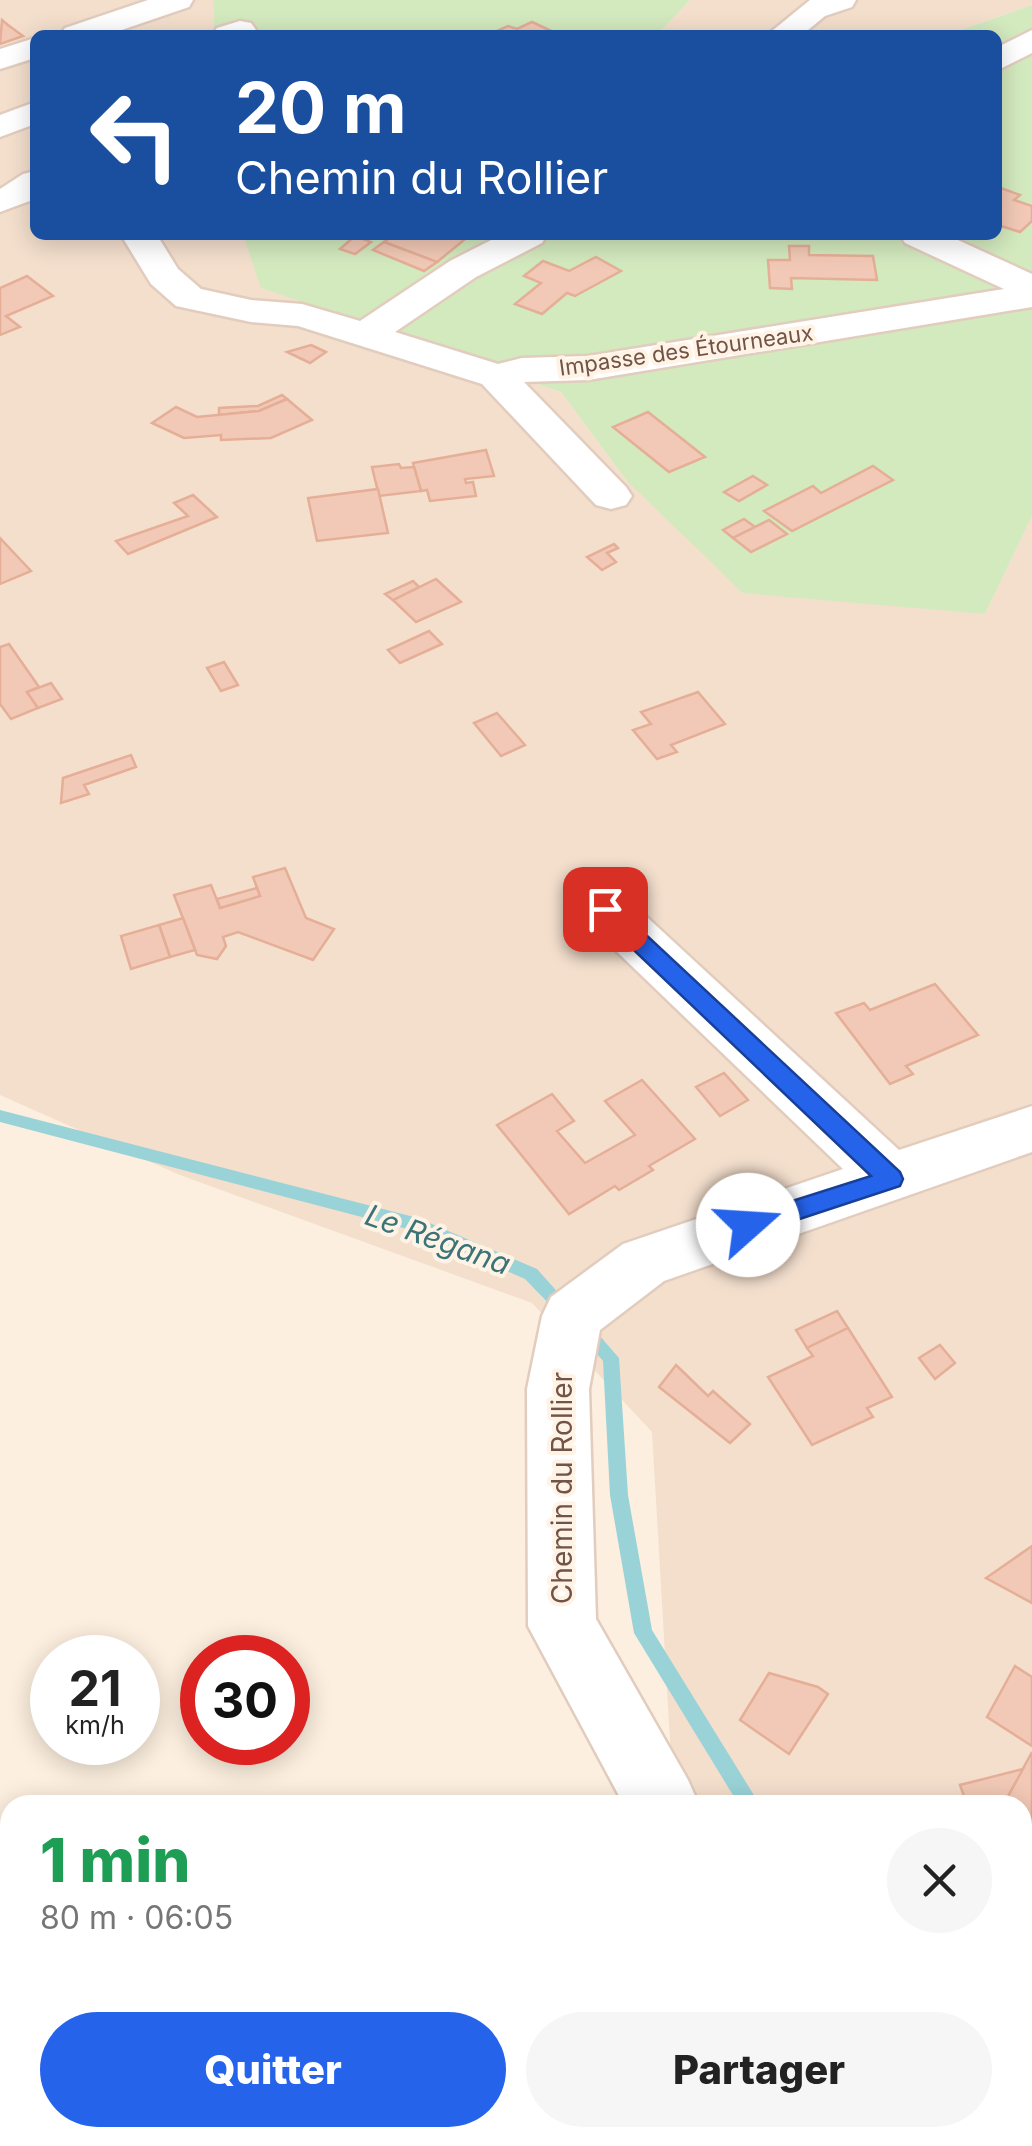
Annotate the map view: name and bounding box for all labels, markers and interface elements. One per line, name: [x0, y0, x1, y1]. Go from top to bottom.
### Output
text: 20 m: [235, 65, 407, 150]
icon: left: [70, 70, 200, 200]
text: Chemin du Rollier: [235, 150, 608, 205]
street label: Impasse des Étourneaux: [557, 319, 815, 381]
pin: [563, 867, 648, 952]
icon: arrive: [578, 882, 633, 937]
position arrow: [696, 1173, 800, 1277]
water label: Le Régana: [361, 1196, 515, 1282]
street label: Chemin du Rollier: [545, 1372, 579, 1604]
speed limit sign: 30: [180, 1635, 310, 1765]
text: 21: [68, 1658, 122, 1718]
text: km/h: [65, 1710, 125, 1740]
text: 1 min: [40, 1824, 190, 1896]
button: close: [887, 1828, 992, 1933]
text: 80 m · 06:05: [40, 1898, 233, 1937]
button: Quitter: [40, 2012, 506, 2127]
button: Partager: [526, 2012, 992, 2127]

